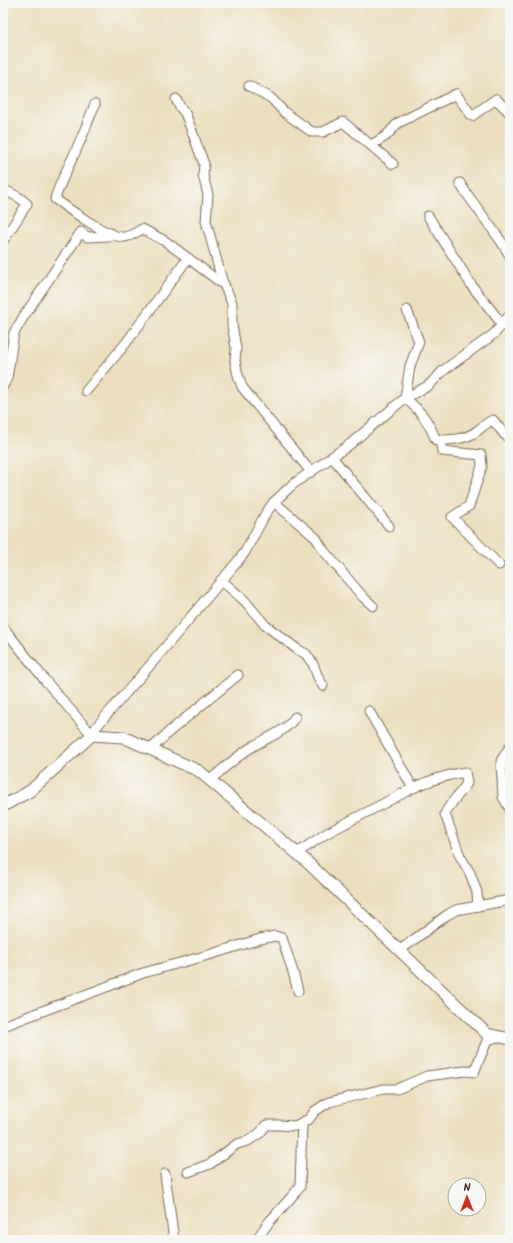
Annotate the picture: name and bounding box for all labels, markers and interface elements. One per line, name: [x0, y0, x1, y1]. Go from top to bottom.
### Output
north arrow: [447, 1177, 487, 1217]
text: N: [464, 1179, 471, 1197]

